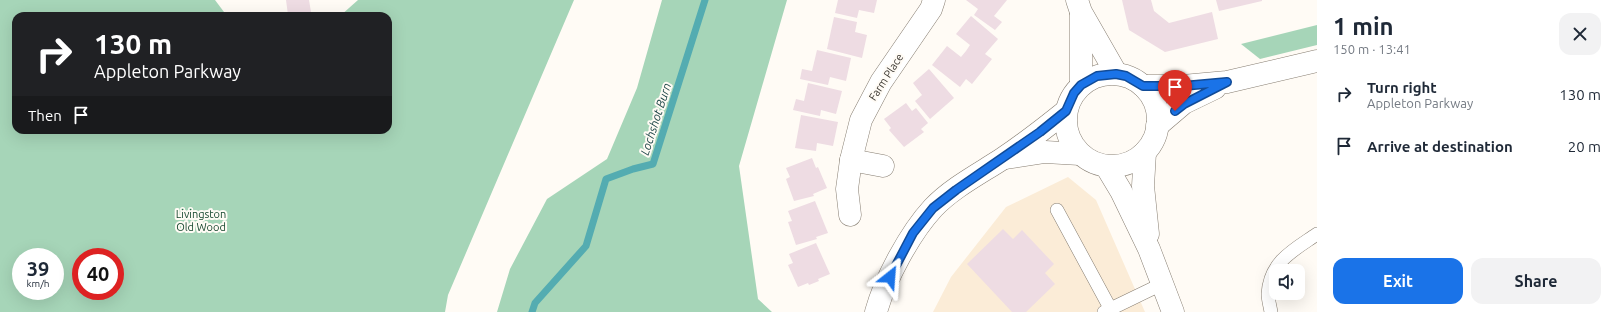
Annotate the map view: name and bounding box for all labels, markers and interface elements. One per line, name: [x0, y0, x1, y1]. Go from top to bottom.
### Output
text: 1 min: [1333, 13, 1394, 40]
button: close: [1559, 13, 1601, 55]
icon: right: [28, 28, 80, 80]
text: 130 m: [94, 28, 172, 59]
text: 150 m · 13:41: [1333, 42, 1411, 56]
street label: Farm Place: [866, 51, 906, 103]
text: Appleton Parkway: [94, 61, 241, 81]
pin: [1158, 70, 1192, 111]
icon: arrive: [1164, 76, 1186, 98]
text: Turn right: [1367, 79, 1437, 96]
water label: Lochshot Burn: [638, 81, 673, 157]
icon: right: [1333, 83, 1355, 105]
text: 130 m: [1559, 86, 1601, 103]
text: Appleton Parkway: [1367, 96, 1473, 110]
icon: arrive: [70, 104, 92, 126]
text: Then: [28, 107, 62, 124]
icon: arrive: [1333, 135, 1355, 157]
text: Arrive at destination: [1367, 138, 1513, 155]
text: 20 m: [1568, 138, 1601, 155]
park label: Livingston Old Wood: [176, 208, 226, 233]
speed limit sign: 40: [72, 248, 124, 300]
position arrow: [869, 256, 911, 298]
text: 39: [27, 257, 49, 280]
button: Exit: [1333, 258, 1463, 304]
button: Share: [1471, 258, 1601, 304]
map controls: [1269, 264, 1305, 300]
button: sound: [1269, 264, 1305, 300]
text: km/h: [26, 278, 50, 289]

